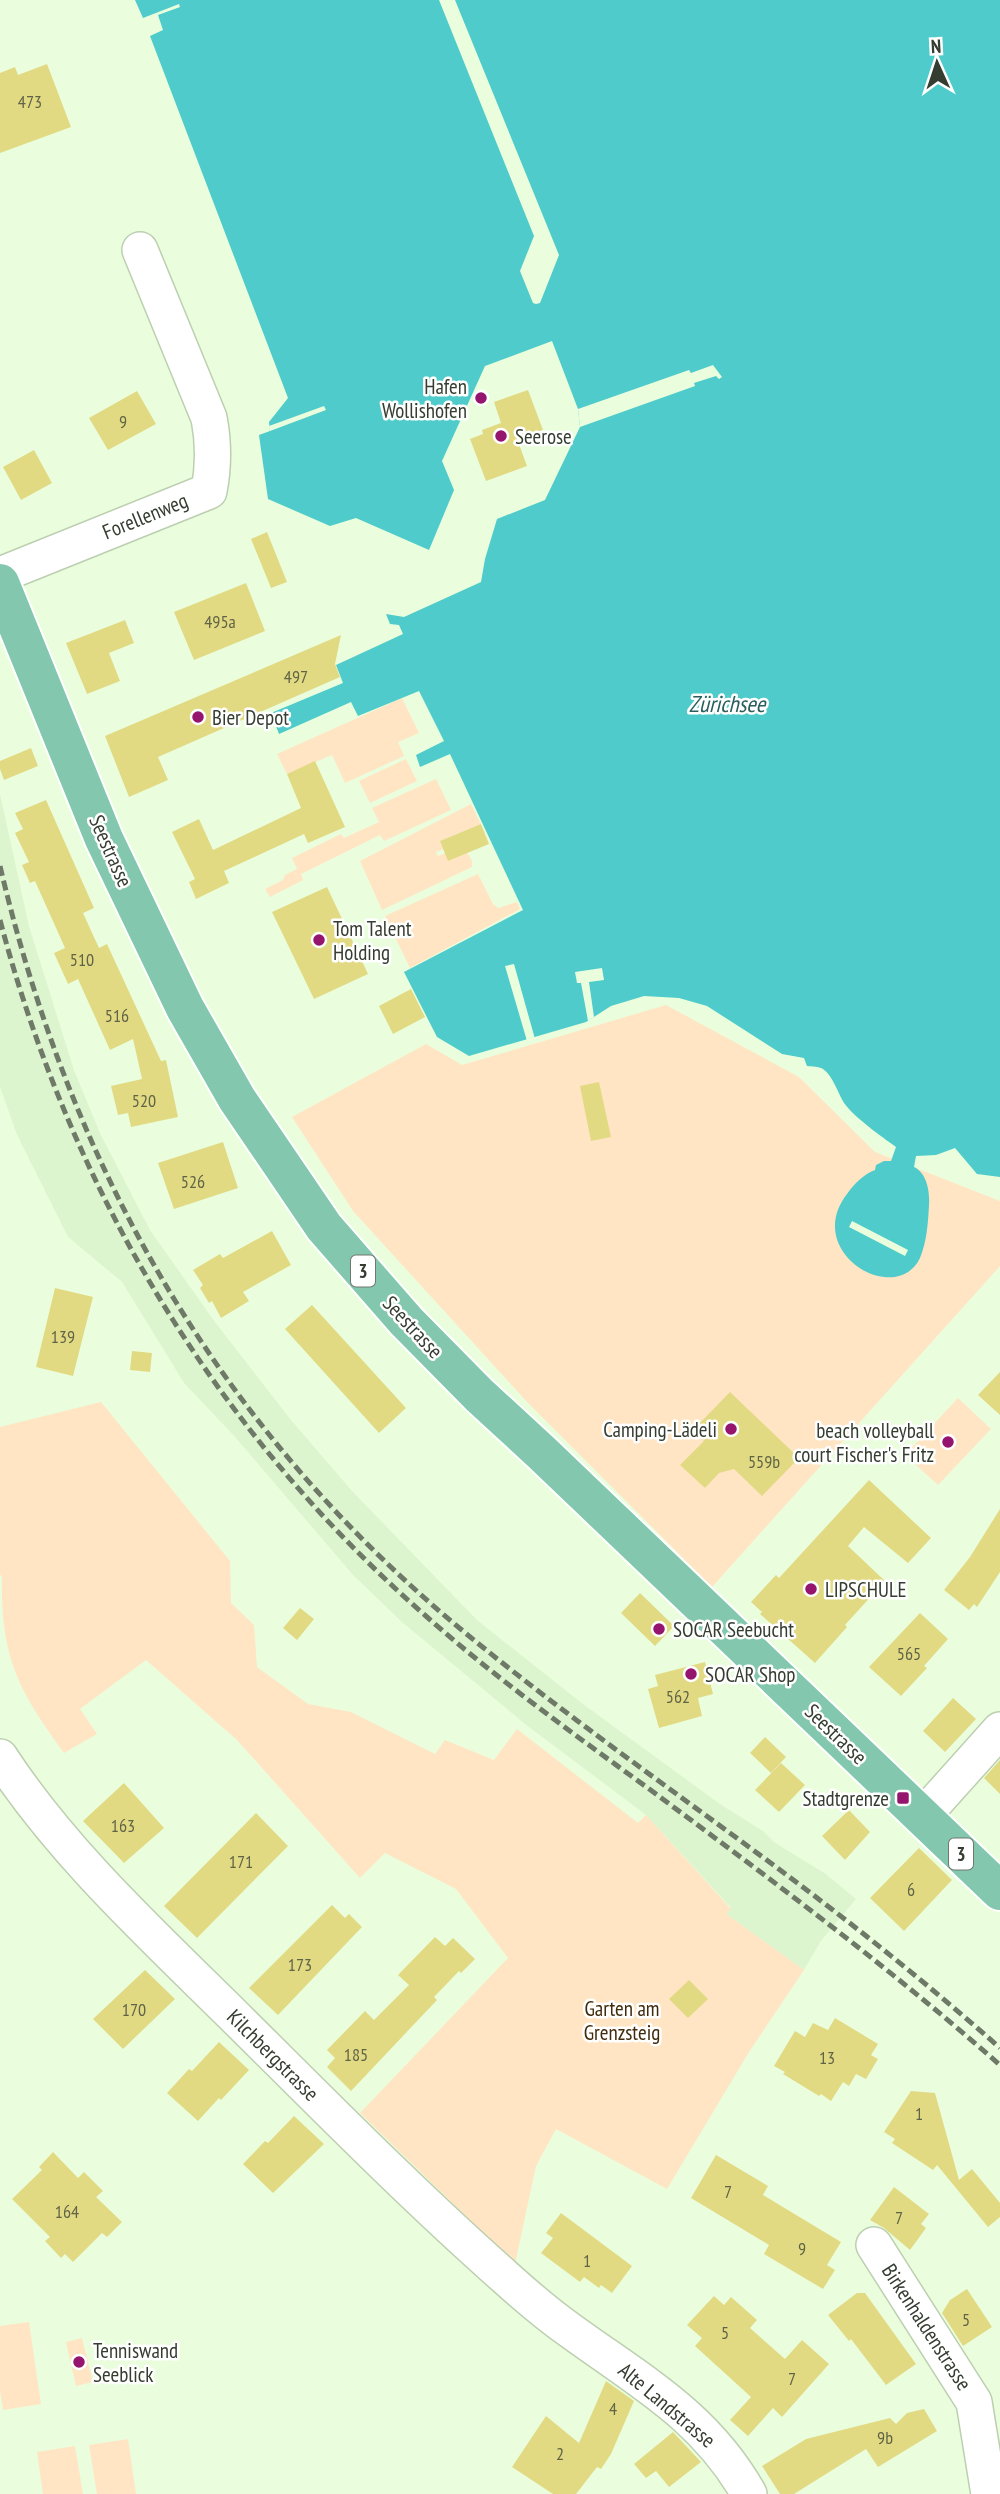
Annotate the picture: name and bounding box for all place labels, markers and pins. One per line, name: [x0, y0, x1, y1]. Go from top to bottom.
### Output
place label: Hafen Wollishofen: [382, 373, 467, 424]
marker: Hafen Wollishofen: [473, 390, 489, 406]
place label: Seerose: [515, 423, 572, 450]
marker: Seerose: [493, 428, 509, 444]
place label: Bier Depot: [212, 704, 289, 731]
marker: Bier Depot: [190, 709, 206, 725]
place label: Tom Talent Holding: [333, 915, 412, 966]
marker: Tom Talent Holding: [311, 932, 327, 948]
place label: Camping-Lädeli: [603, 1416, 717, 1443]
place label: beach volleyball court Fischer's Fritz: [794, 1417, 934, 1468]
marker: Camping-Lädeli: [723, 1421, 739, 1437]
marker: beach volleyball court Fischer's Fritz: [940, 1434, 956, 1450]
place label: LIPSCHULE: [825, 1576, 907, 1603]
marker: LIPSCHULE: [803, 1581, 819, 1597]
place label: SOCAR Seebucht: [673, 1616, 794, 1643]
marker: SOCAR Seebucht: [651, 1621, 667, 1637]
place label: SOCAR Shop: [705, 1661, 796, 1688]
marker: SOCAR Shop: [683, 1666, 699, 1682]
place label: Stadtgrenze: [802, 1785, 889, 1812]
marker: Stadtgrenze: [895, 1790, 911, 1806]
place label: Tenniswand Seeblick: [93, 2337, 178, 2388]
marker: Tenniswand Seeblick: [71, 2354, 87, 2370]

